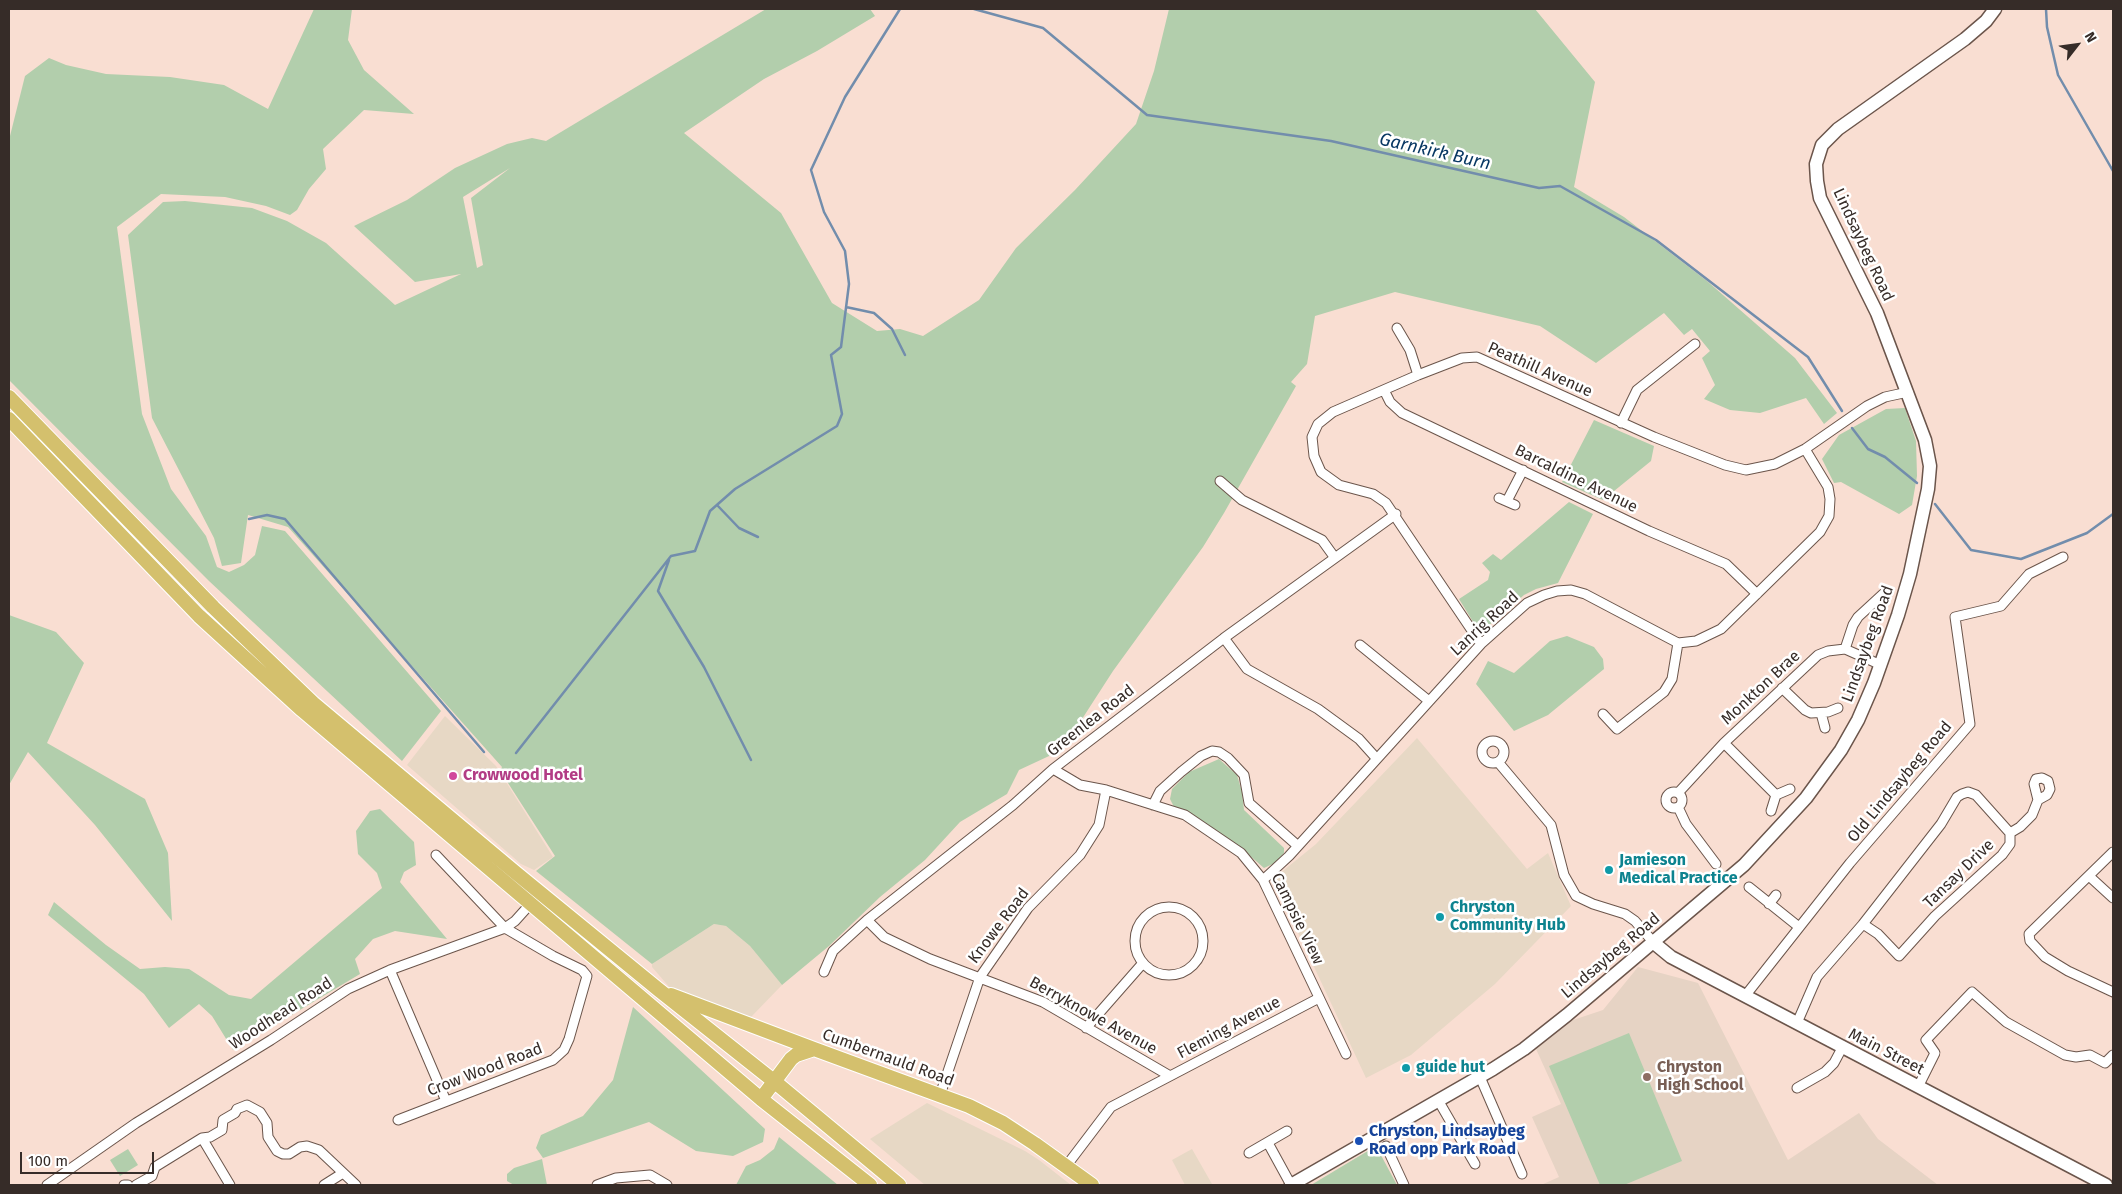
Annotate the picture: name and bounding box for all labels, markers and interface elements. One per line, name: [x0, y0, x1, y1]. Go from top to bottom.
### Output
north arrow: [2052, 20, 2102, 70]
text: N: [2081, 29, 2100, 46]
water label: Garnkirk Burn: [1377, 129, 1493, 175]
street label: Lindsaybeg Road: [1828, 185, 1898, 305]
street label: Peathill Avenue: [1485, 338, 1595, 402]
street label: Barcaldine Avenue: [1511, 441, 1641, 517]
street label: Lindsaybeg Road: [1838, 583, 1898, 705]
street label: Lanrig Road: [1447, 588, 1523, 660]
street label: Monkton Brae: [1718, 647, 1804, 729]
street label: Greenlea Road: [1043, 681, 1139, 761]
street label: Old Lindsaybeg Road: [1844, 718, 1956, 846]
place label: Crowwood Hotel: [463, 766, 583, 786]
marker: Crowwood Hotel: [447, 770, 459, 782]
street label: Tansay Drive: [1920, 836, 1998, 912]
place label: Jamieson Medical Practice: [1619, 851, 1738, 889]
marker: Jamieson Medical Practice: [1603, 864, 1615, 876]
street label: Campsie View: [1267, 870, 1327, 968]
street label: Knowe Road: [964, 884, 1034, 968]
place label: Chryston Community Hub: [1450, 898, 1566, 936]
street label: Lindsaybeg Road: [1558, 909, 1664, 1003]
marker: Chryston Community Hub: [1434, 911, 1446, 923]
street label: Berryknowe Avenue: [1026, 973, 1160, 1059]
street label: Woodhead Road: [226, 974, 336, 1054]
street label: Fleming Avenue: [1174, 993, 1284, 1063]
street label: Cumbernauld Road: [819, 1025, 957, 1091]
street label: Main Street: [1845, 1025, 1927, 1079]
street label: Crow Wood Road: [425, 1039, 545, 1101]
place label: guide hut: [1416, 1058, 1485, 1078]
place label: Chryston High School: [1657, 1058, 1743, 1096]
marker: guide hut: [1400, 1062, 1412, 1074]
marker: Chryston High School: [1641, 1071, 1653, 1083]
place label: Chryston, Lindsaybeg Road opp Park Road: [1369, 1122, 1525, 1160]
marker: Chryston, Lindsaybeg Road opp Park Road: [1353, 1135, 1365, 1147]
scale bar: [22, 1142, 156, 1174]
text: 100 m: [28, 1152, 68, 1170]

